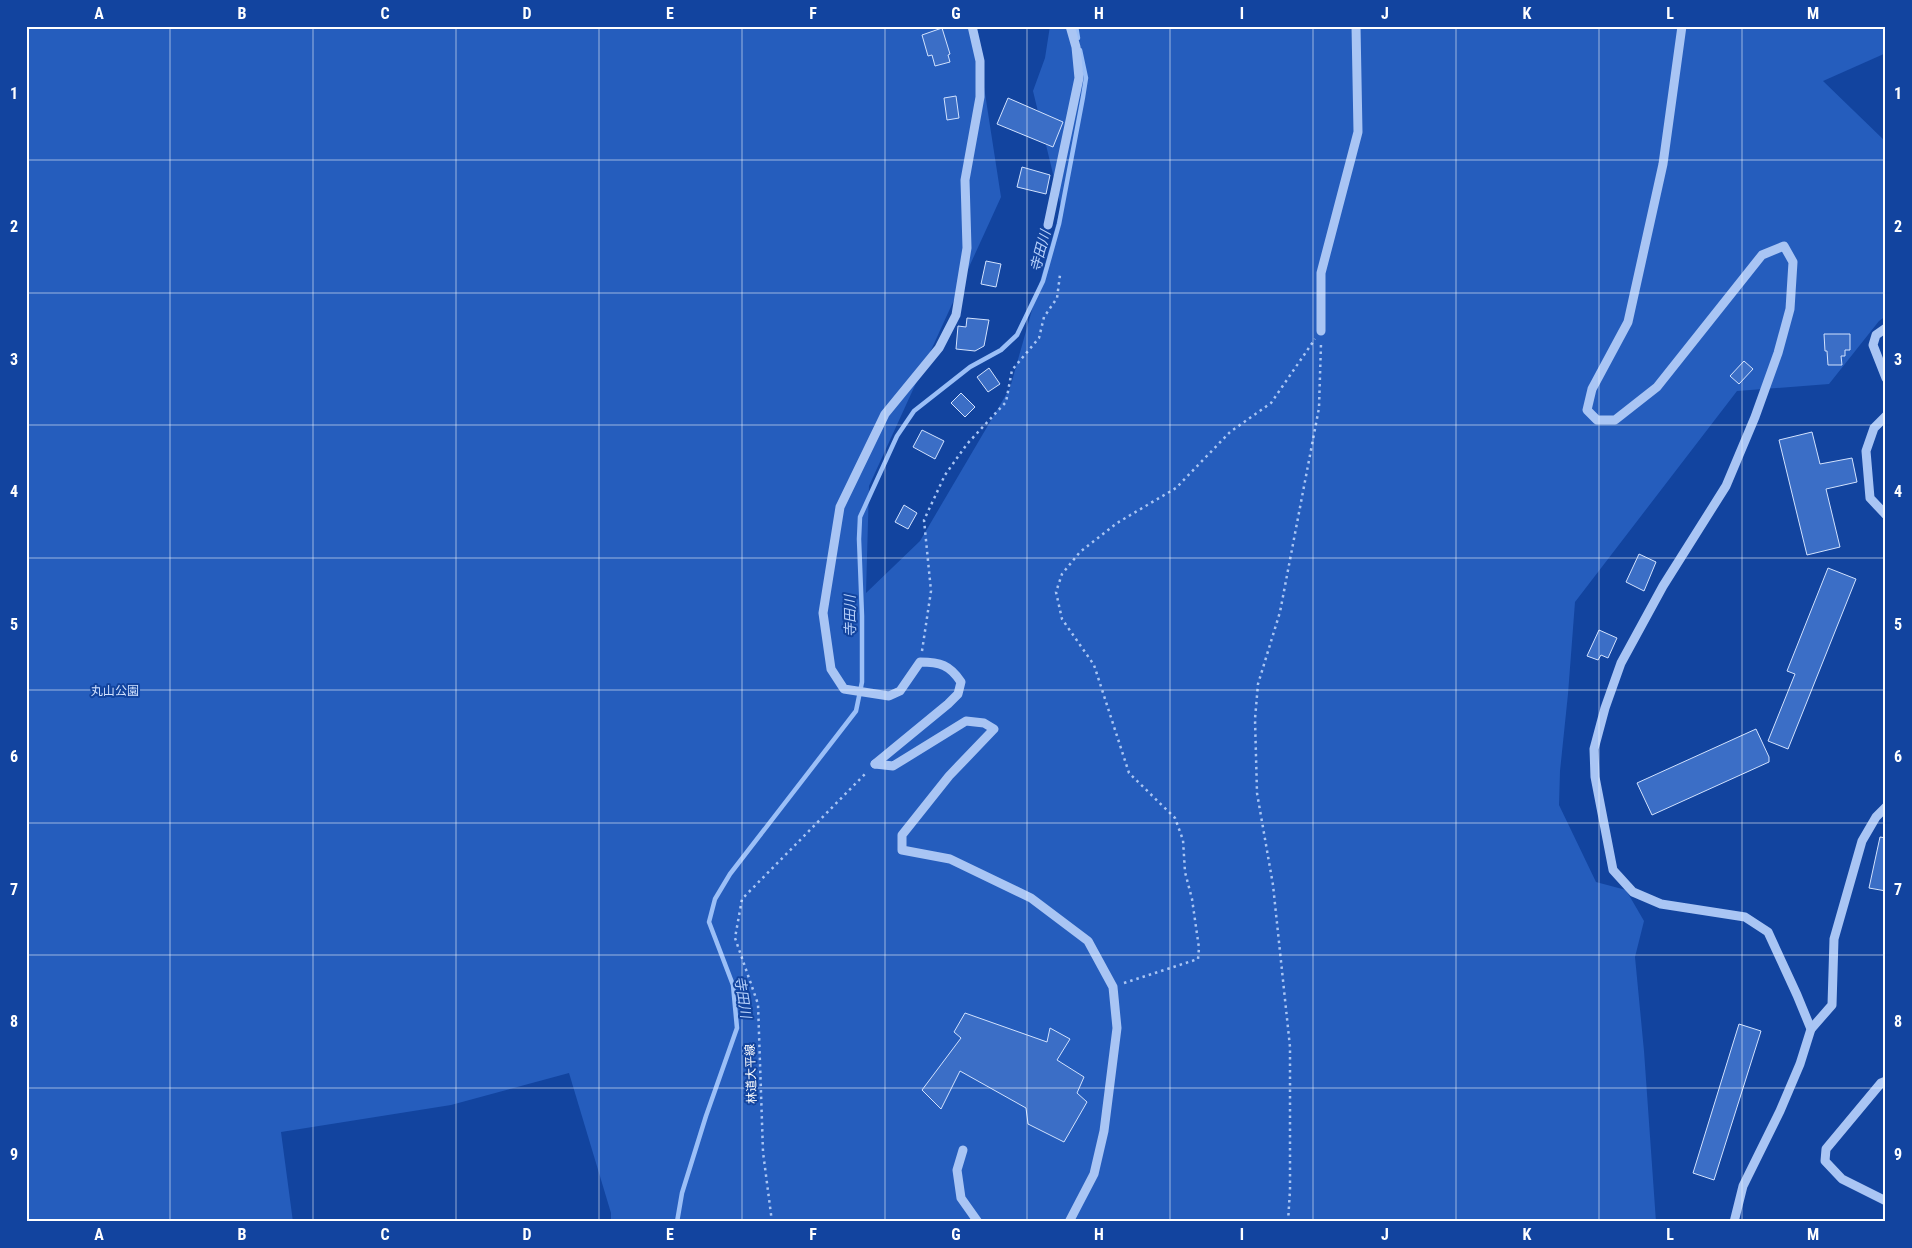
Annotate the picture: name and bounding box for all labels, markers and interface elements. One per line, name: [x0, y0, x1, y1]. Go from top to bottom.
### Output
text: A: [94, 4, 104, 23]
text: B: [238, 4, 247, 23]
text: C: [380, 4, 390, 23]
text: D: [522, 4, 532, 23]
text: E: [666, 4, 674, 23]
text: F: [809, 4, 817, 23]
text: G: [951, 4, 961, 23]
text: H: [1094, 4, 1104, 23]
text: I: [1240, 4, 1244, 23]
text: J: [1381, 4, 1389, 23]
text: K: [1523, 4, 1532, 23]
text: L: [1666, 4, 1674, 23]
text: M: [1807, 4, 1819, 23]
text: 1: [10, 84, 18, 103]
text: 1: [1894, 84, 1902, 103]
text: 2: [10, 217, 18, 236]
text: 2: [1894, 217, 1902, 236]
water label: 寺田川: [1027, 227, 1054, 273]
text: 3: [10, 350, 18, 369]
text: 3: [1894, 350, 1902, 369]
text: 4: [10, 482, 18, 501]
text: 4: [1894, 482, 1902, 501]
water label: 寺田川: [842, 593, 858, 637]
text: 5: [10, 615, 18, 634]
text: 5: [1894, 615, 1902, 634]
park label: 丸山公園: [91, 684, 139, 698]
text: 6: [10, 747, 18, 766]
text: 6: [1894, 747, 1902, 766]
text: 7: [10, 880, 18, 899]
text: 7: [1894, 880, 1902, 899]
water label: 寺田川: [732, 975, 754, 1021]
text: 8: [10, 1012, 18, 1031]
text: 8: [1894, 1012, 1902, 1031]
street label: 林道大平線: [743, 1044, 759, 1104]
text: 9: [10, 1145, 18, 1164]
text: 9: [1894, 1145, 1902, 1164]
text: A: [94, 1225, 104, 1244]
text: B: [238, 1225, 247, 1244]
text: C: [380, 1225, 390, 1244]
text: D: [522, 1225, 532, 1244]
text: E: [666, 1225, 674, 1244]
text: F: [809, 1225, 817, 1244]
text: G: [951, 1225, 961, 1244]
text: H: [1094, 1225, 1104, 1244]
text: I: [1240, 1225, 1244, 1244]
text: J: [1381, 1225, 1389, 1244]
text: K: [1523, 1225, 1532, 1244]
text: L: [1666, 1225, 1674, 1244]
text: M: [1807, 1225, 1819, 1244]

